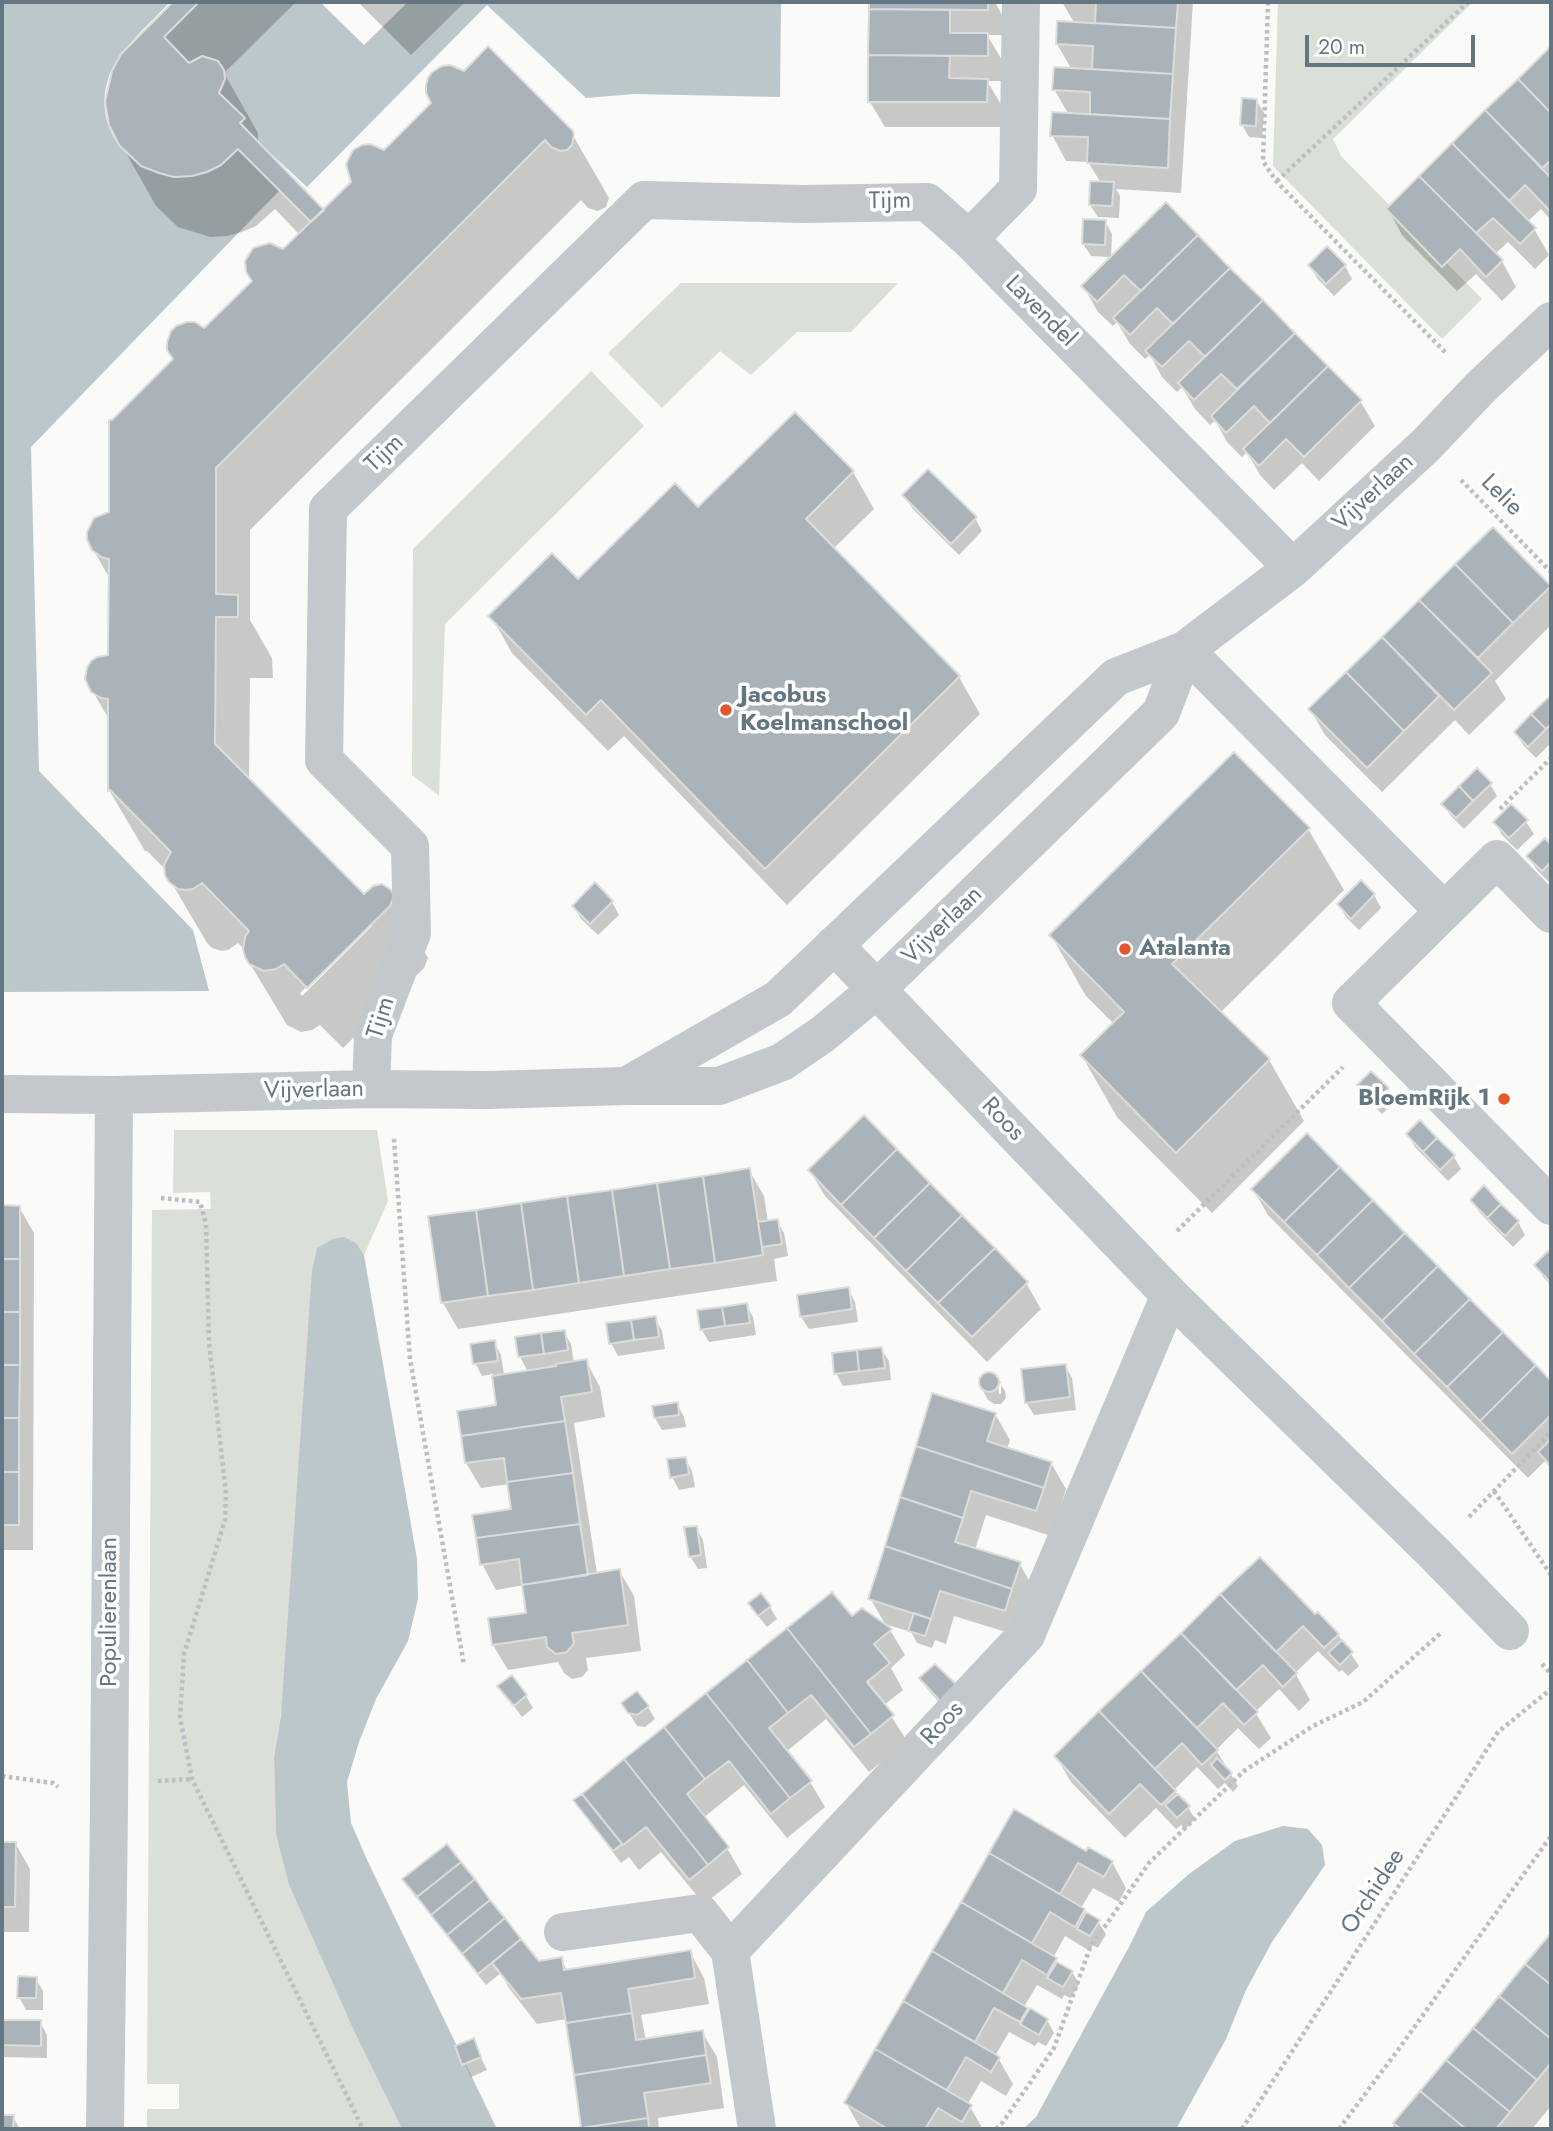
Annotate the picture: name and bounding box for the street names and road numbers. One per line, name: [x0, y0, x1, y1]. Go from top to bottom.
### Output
street label: Tijm: [869, 187, 911, 217]
street label: Lavendel: [998, 270, 1082, 354]
street label: Tijm: [360, 429, 410, 479]
street label: Vijverlaan: [1328, 448, 1420, 538]
street label: Lelie: [1474, 469, 1528, 523]
street label: Vijverlaan: [897, 881, 989, 971]
street label: Tijm: [362, 994, 402, 1042]
street label: Vijverlaan: [264, 1076, 364, 1106]
street label: Roos: [975, 1092, 1029, 1148]
street label: Populierenlaan: [96, 1537, 124, 1687]
street label: Roos: [916, 1696, 970, 1752]
street label: Orchidee: [1336, 1844, 1412, 1940]

